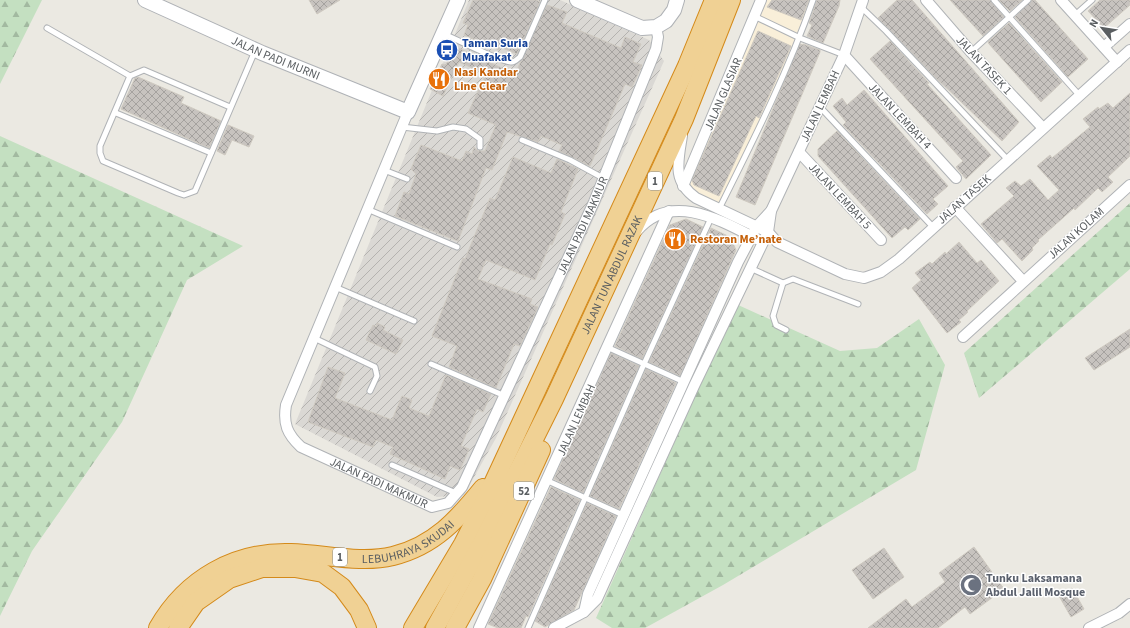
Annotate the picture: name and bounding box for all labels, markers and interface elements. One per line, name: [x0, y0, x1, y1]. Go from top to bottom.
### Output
north arrow: [1082, 8, 1122, 48]
text: N: [1085, 16, 1102, 30]
street label: JALAN PADI MURNI: [228, 32, 322, 85]
street label: JALAN TASEK 1: [952, 32, 1016, 99]
place label: Taman Suria Muafakat: [462, 35, 528, 66]
bus stop icon: Taman Suria Muafakat: [434, 37, 460, 63]
street label: JALAN GLASIAR: [700, 55, 746, 133]
place label: Nasi Kandar Line Clear: [454, 64, 518, 95]
restaurant icon: Nasi Kandar Line Clear: [426, 66, 452, 92]
street label: JALAN LEMBAH: [796, 68, 844, 145]
street label: JALAN LEMBAH 4: [864, 79, 935, 153]
street label: JALAN LEMBAH 5: [804, 159, 875, 233]
street label: JALAN TASEK: [934, 171, 995, 228]
road number: 1: [648, 172, 662, 190]
street label: JALAN PADI MAKMUR: [553, 174, 612, 278]
street label: JALAN KOLAM: [1044, 203, 1108, 263]
street label: JALAN TUN ABDUL RAZAK: [577, 213, 647, 337]
restaurant icon: Restoran Me’nate: [662, 226, 688, 252]
place label: Restoran Me’nate: [690, 231, 782, 248]
street label: JALAN LEMBAH: [553, 382, 600, 459]
street label: JALAN PADI MAKMUR: [327, 453, 431, 513]
road number: 52: [514, 482, 534, 500]
street label: LEBUHRAYA SKUDAI: [362, 517, 459, 568]
road number: 1: [333, 548, 347, 566]
place label: Tunku Laksamana Abdul Jalil Mosque: [985, 570, 1085, 601]
mosque icon: Tunku Laksamana Abdul Jalil Mosque: [958, 572, 984, 598]

